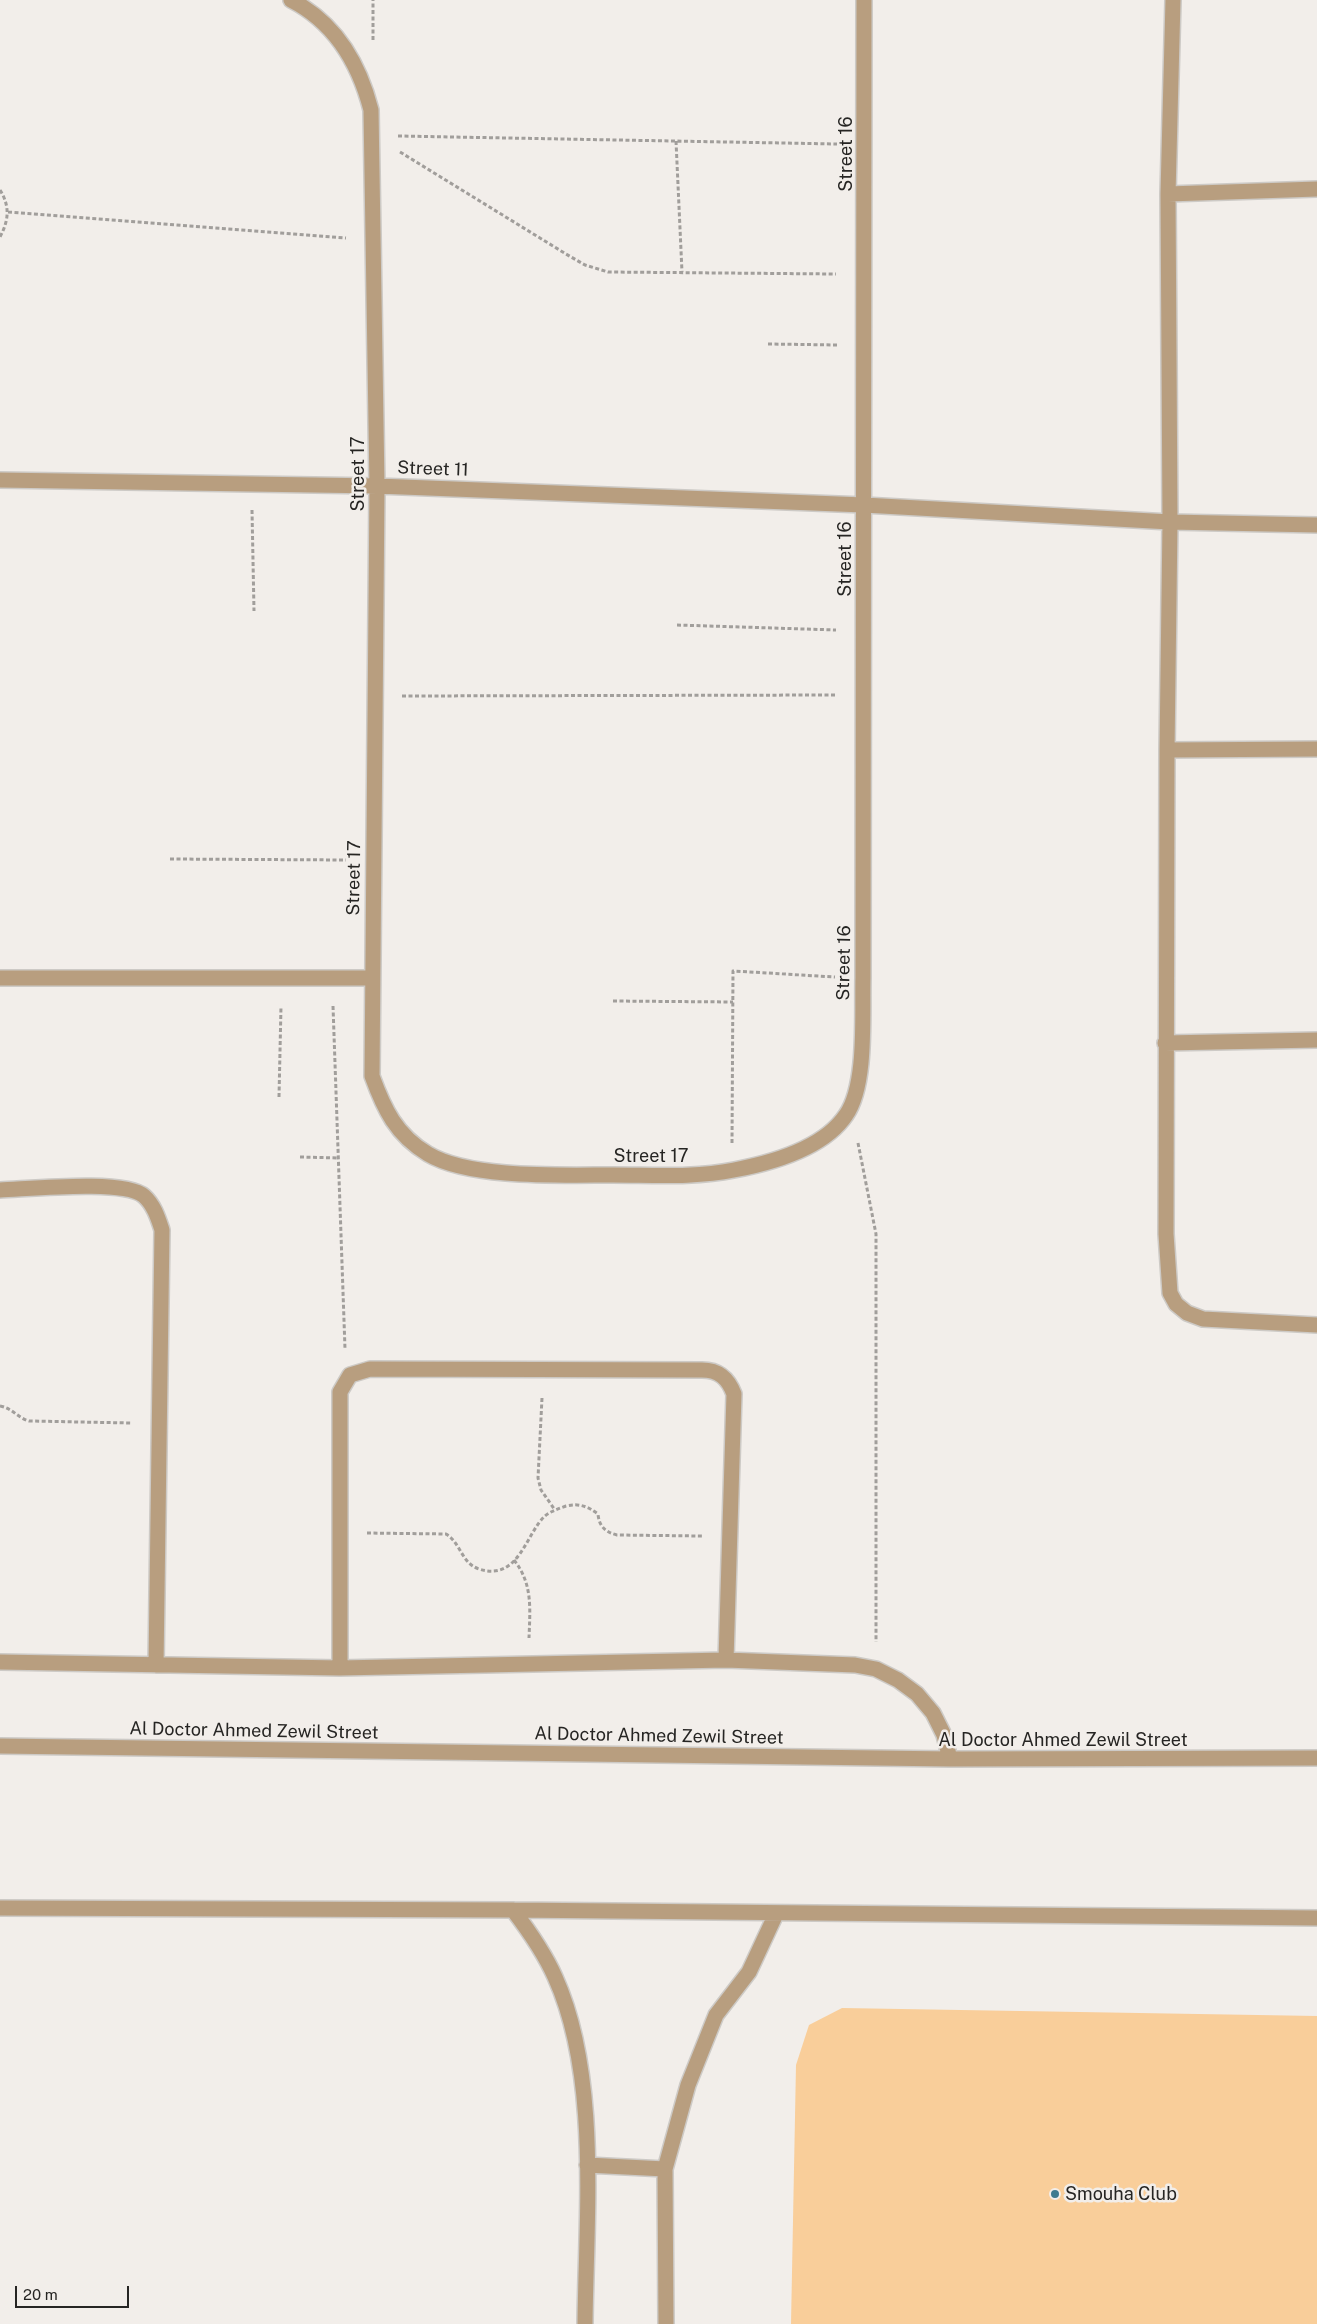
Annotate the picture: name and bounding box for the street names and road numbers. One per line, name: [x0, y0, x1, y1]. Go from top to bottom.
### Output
street label: Street 16: [835, 116, 857, 192]
street label: Street 17: [347, 436, 369, 512]
street label: Street 11: [397, 457, 469, 481]
street label: Street 16: [834, 521, 856, 597]
street label: Street 17: [343, 840, 365, 916]
street label: Street 16: [833, 925, 855, 1001]
street label: Street 17: [613, 1145, 689, 1167]
street label: Al Doctor Ahmed Zewil Street: [129, 1718, 379, 1744]
street label: Al Doctor Ahmed Zewil Street: [534, 1723, 784, 1749]
street label: Al Doctor Ahmed Zewil Street: [938, 1729, 1188, 1751]

